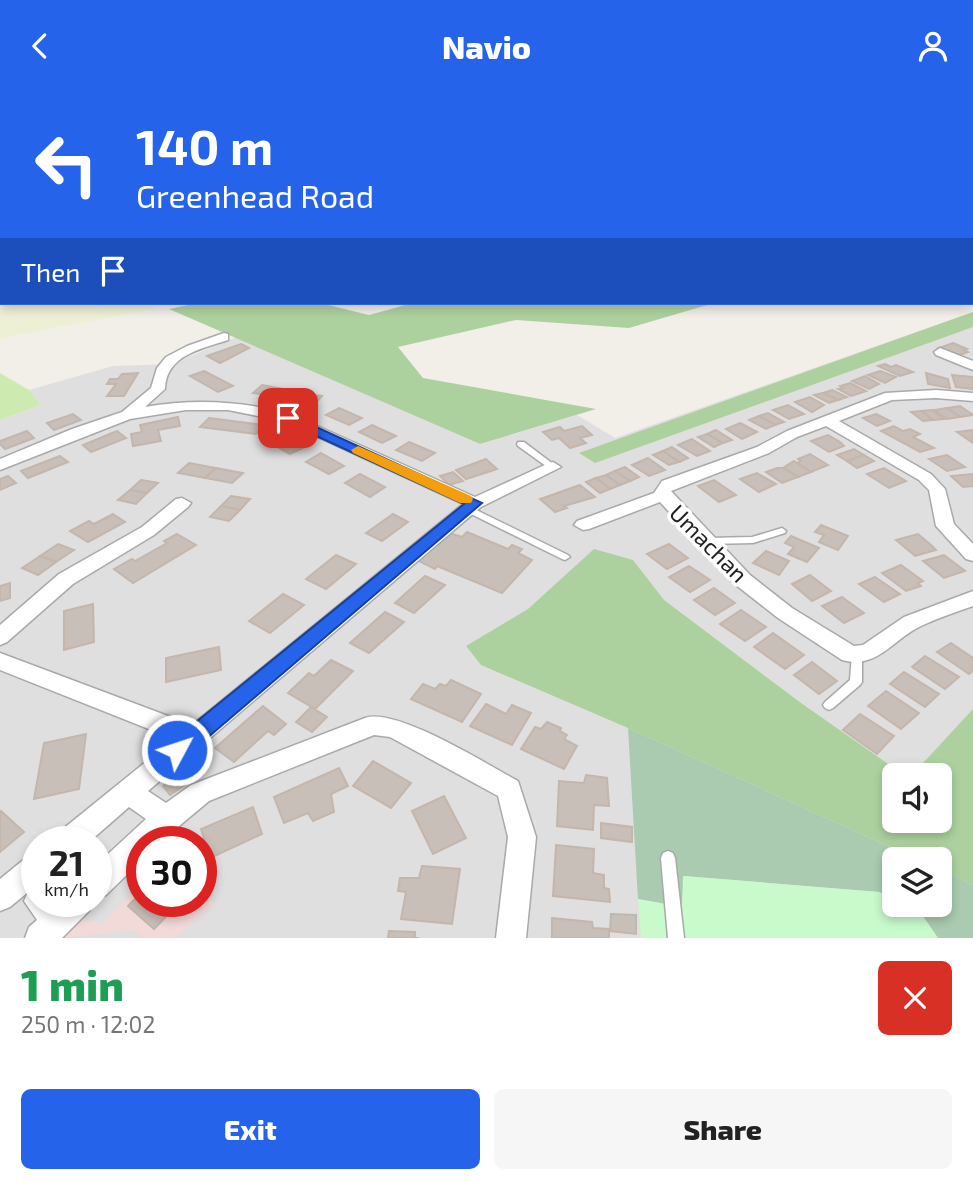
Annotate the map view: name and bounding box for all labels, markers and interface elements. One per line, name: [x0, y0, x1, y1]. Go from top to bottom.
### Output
icon: back: [21, 27, 59, 65]
text: Navio: [442, 27, 531, 65]
icon: person: [914, 27, 952, 65]
text: 140 m: [136, 116, 273, 175]
icon: left: [21, 119, 112, 210]
text: Greenhead Road: [136, 176, 374, 214]
icon: arrive: [94, 252, 132, 290]
text: Then: [21, 256, 80, 287]
pin: [258, 388, 318, 448]
icon: arrive: [269, 399, 307, 437]
street label: Umachan: [664, 498, 754, 588]
position arrow: [140, 713, 214, 787]
map controls: [882, 763, 952, 917]
button: sound: [882, 763, 952, 833]
speed limit sign: 30: [126, 826, 217, 917]
text: 21: [49, 841, 84, 883]
button: layers: [882, 847, 952, 917]
text: km/h: [44, 878, 89, 900]
text: 1 min: [21, 959, 124, 1009]
button: close: [878, 961, 952, 1035]
text: 250 m · 12:02: [21, 1010, 155, 1038]
button: Exit: [21, 1089, 480, 1169]
button: Share: [494, 1089, 952, 1169]

